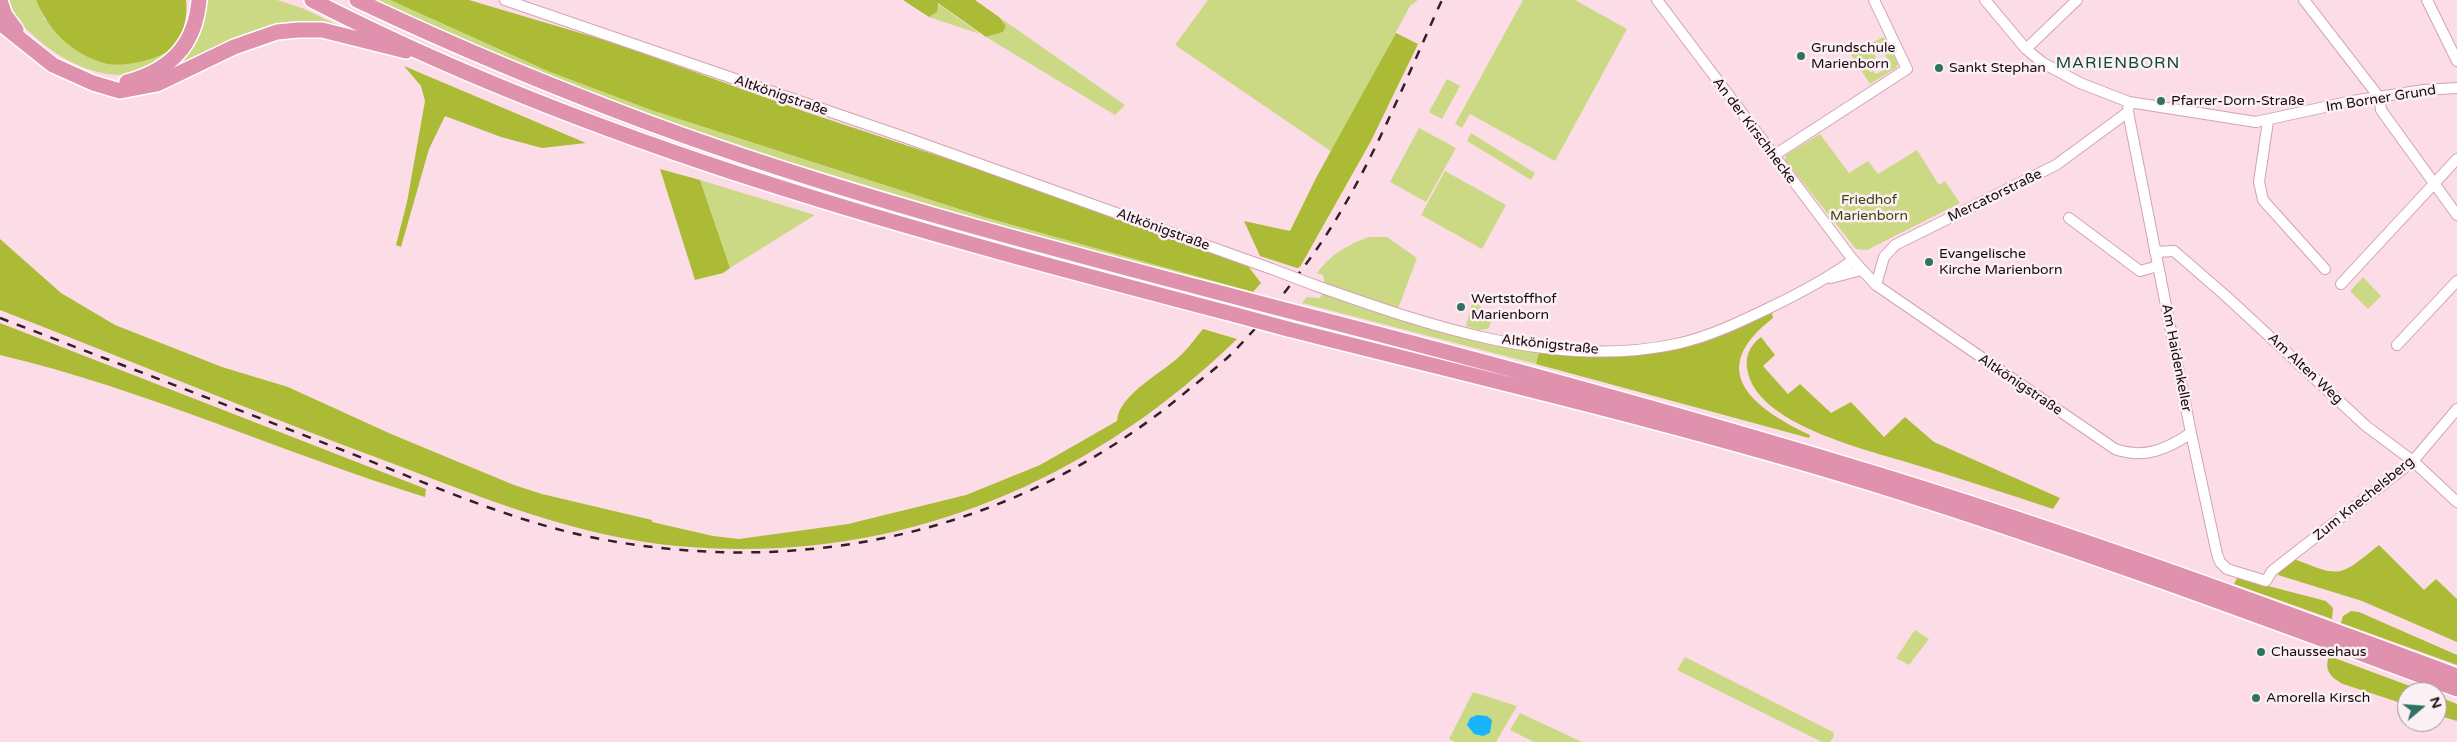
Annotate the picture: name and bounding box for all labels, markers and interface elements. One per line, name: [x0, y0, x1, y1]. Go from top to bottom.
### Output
place label: Grundschule Marienborn: [1811, 40, 1895, 72]
marker: Grundschule Marienborn: [1795, 50, 1807, 62]
district label: MARIENBORN: [2054, 54, 2182, 74]
place label: Sankt Stephan: [1949, 60, 2046, 76]
marker: Sankt Stephan: [1933, 62, 1945, 74]
street label: Altkönigstraße: [732, 72, 830, 120]
street label: An der Kirschhecke: [1709, 75, 1799, 187]
street label: Im Borner Grund: [2325, 82, 2437, 116]
place label: Pfarrer-Dorn-Straße: [2171, 93, 2304, 109]
marker: Pfarrer-Dorn-Straße: [2155, 95, 2167, 107]
street label: Mercatorstraße: [1945, 166, 2045, 226]
park label: Friedhof Marienborn: [1830, 192, 1908, 224]
street label: Altkönigstraße: [1114, 205, 1212, 255]
place label: Evangelische Kirche Marienborn: [1939, 246, 2062, 278]
marker: Evangelische Kirche Marienborn: [1923, 256, 1935, 268]
place label: Wertstoffhof Marienborn: [1471, 291, 1557, 324]
marker: Wertstoffhof Marienborn: [1455, 301, 1467, 313]
street label: Am Haidenkeller: [2157, 303, 2195, 413]
street label: Am Alten Weg: [2264, 330, 2346, 408]
street label: Altkönigstraße: [1501, 332, 1599, 358]
street label: Altkönigstraße: [1975, 351, 2065, 419]
street label: Zum Knechelsberg: [2310, 453, 2418, 545]
place label: Chausseehaus: [2271, 644, 2366, 660]
marker: Chausseehaus: [2255, 646, 2267, 658]
north arrow: [2397, 682, 2447, 732]
place label: Amorella Kirsch: [2266, 690, 2370, 706]
marker: Amorella Kirsch: [2250, 692, 2262, 704]
text: N: [2426, 695, 2446, 710]

